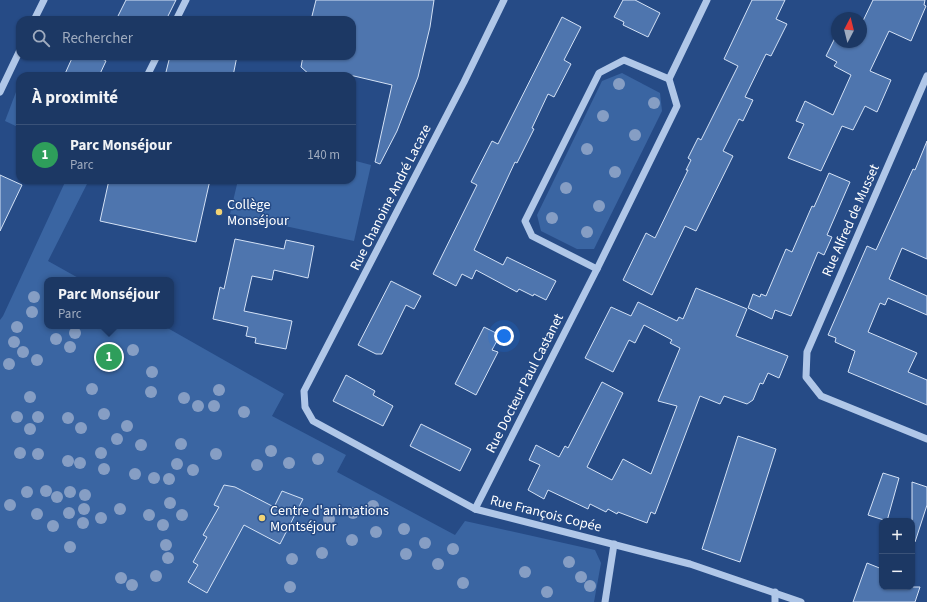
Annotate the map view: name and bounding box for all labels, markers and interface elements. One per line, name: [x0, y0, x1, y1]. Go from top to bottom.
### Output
north arrow: [831, 12, 867, 48]
search box: [16, 16, 356, 60]
icon: search: [30, 27, 52, 49]
text: Rechercher: [62, 28, 133, 49]
text: À proximité: [32, 86, 118, 110]
street label: Rue Chanoine André Lacaze: [345, 121, 436, 274]
text: Parc Monséjour: [70, 135, 172, 156]
text: 1: [42, 146, 48, 164]
text: 140 m: [307, 146, 340, 164]
text: Parc: [70, 156, 94, 174]
street label: Rue Alfred de Musset: [817, 161, 885, 280]
place label: Collège Monséjour: [227, 195, 289, 231]
marker: Collège Monséjour: [214, 207, 224, 217]
popup: [44, 277, 174, 329]
text: Parc Monséjour: [58, 284, 160, 305]
text: Parc: [58, 305, 82, 323]
street label: Rue Docteur Paul Castanet: [481, 310, 569, 457]
your location: [494, 326, 514, 346]
pin: 1: [96, 342, 122, 372]
street label: Rue François Copée: [488, 490, 604, 538]
place label: Centre d'animations Montséjour: [270, 501, 389, 537]
marker: Centre d'animations Montséjour: [257, 513, 267, 523]
map controls: [879, 518, 915, 590]
button: +: [879, 518, 915, 554]
button: −: [879, 554, 915, 590]

